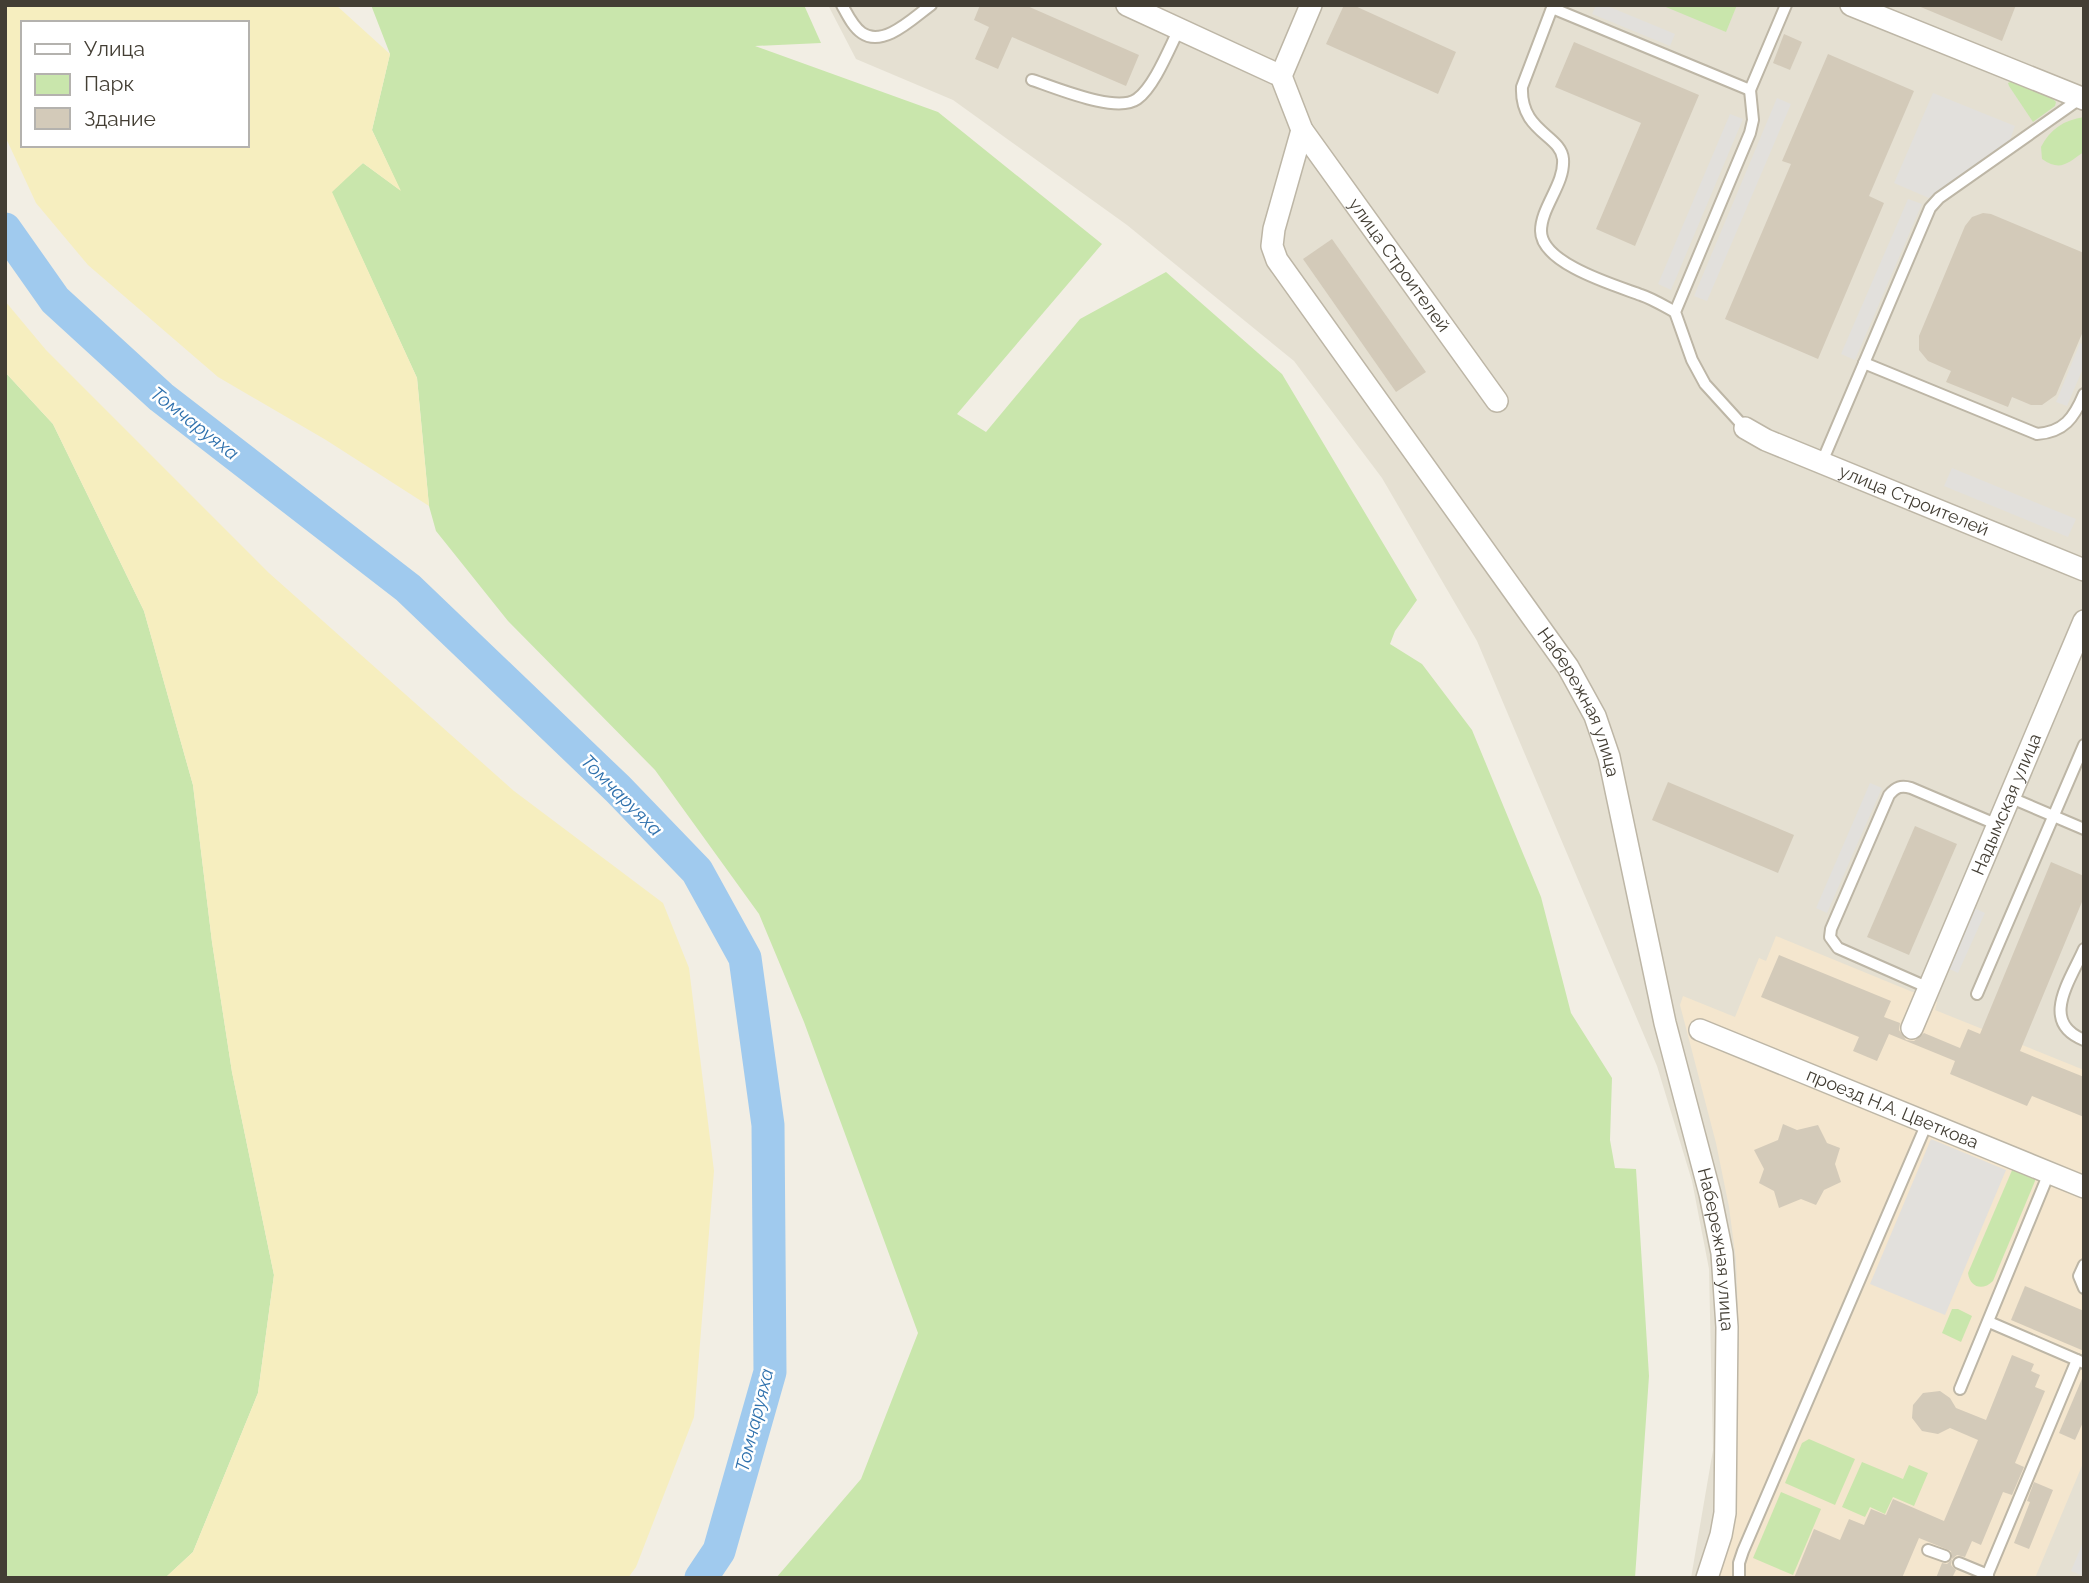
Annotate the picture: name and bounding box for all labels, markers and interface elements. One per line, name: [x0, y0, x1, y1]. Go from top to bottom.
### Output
legend: [21, 21, 248, 147]
text: Улица: [84, 36, 145, 61]
text: Парк: [84, 71, 134, 96]
text: Здание: [84, 106, 156, 131]
street label: улица Строителей: [1344, 194, 1455, 336]
water label: Томчаруяха: [147, 382, 243, 464]
street label: улица Строителей: [1836, 460, 1992, 540]
street label: Набережная улица: [1533, 623, 1624, 779]
street label: Надымская улица: [1967, 730, 2045, 878]
water label: Томчаруяха: [577, 750, 667, 840]
street label: проезд Н.А. Цветкова: [1804, 1064, 1982, 1153]
street label: Набережная улица: [1694, 1165, 1738, 1332]
water label: Томчаруяха: [731, 1366, 777, 1474]

